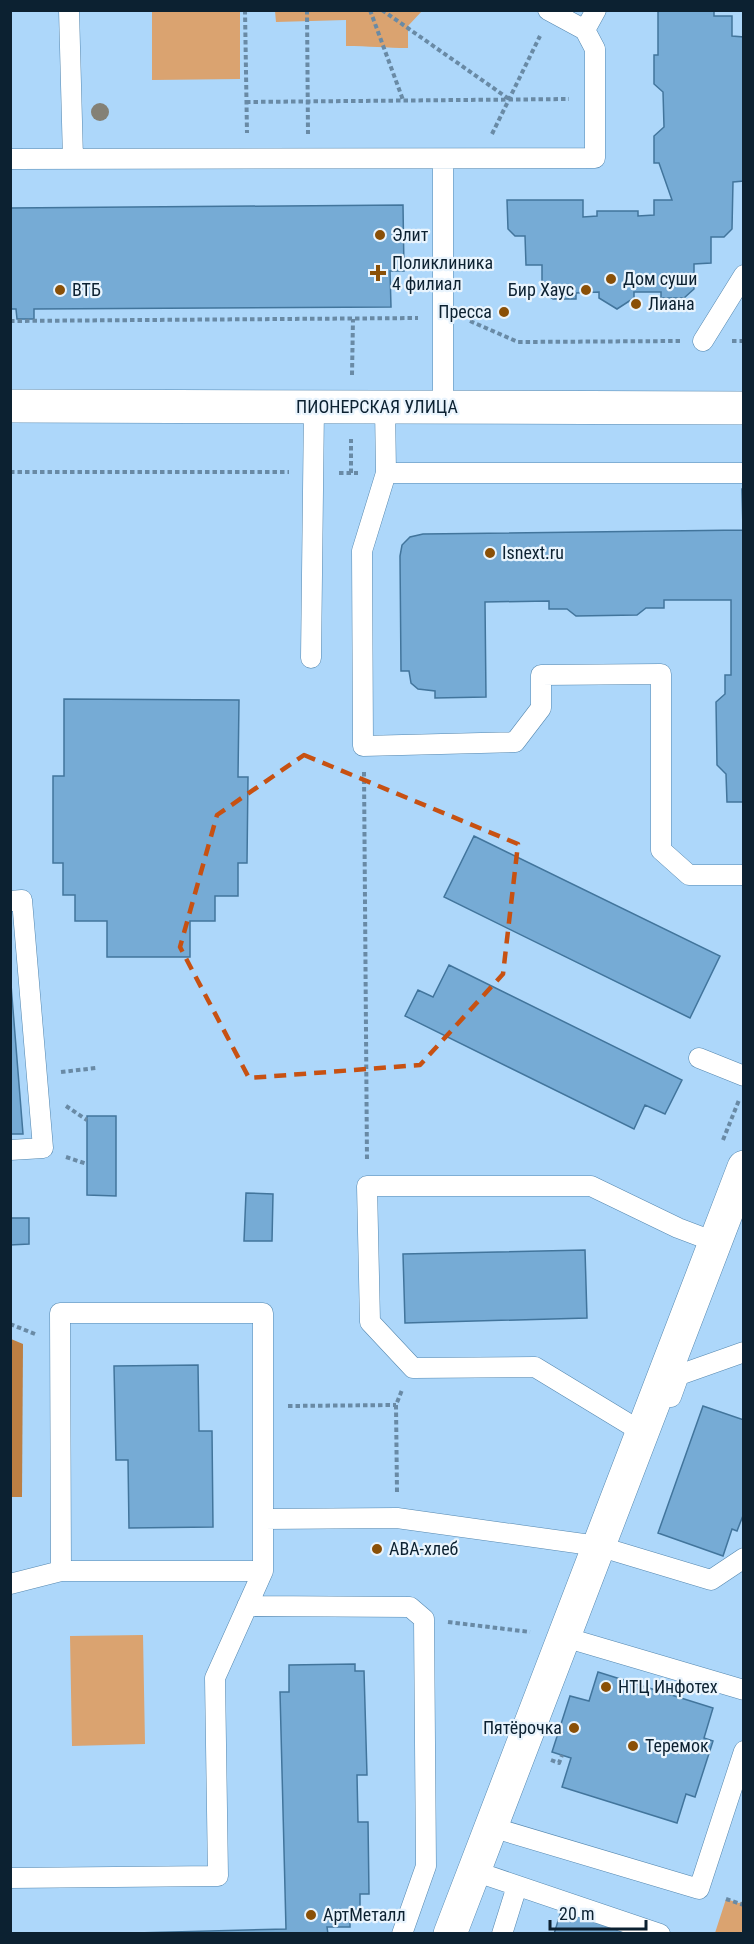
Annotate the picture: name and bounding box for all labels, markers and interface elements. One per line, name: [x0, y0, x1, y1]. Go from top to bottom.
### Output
place label: Элит: [392, 224, 429, 245]
marker: Элит: [373, 228, 387, 242]
place label: Поликлиника 4 филиал: [392, 252, 493, 294]
marker: Поликлиника 4 филиал: [369, 264, 387, 282]
place label: Дом суши: [623, 268, 697, 289]
marker: Дом суши: [604, 272, 618, 286]
place label: ВТБ: [72, 279, 101, 300]
place label: Бир Хаус: [508, 279, 574, 300]
marker: ВТБ: [53, 283, 67, 297]
marker: Бир Хаус: [579, 283, 593, 297]
place label: Лиана: [648, 293, 695, 314]
marker: Лиана: [629, 297, 643, 311]
place label: Пресса: [438, 301, 492, 322]
marker: Пресса: [497, 305, 511, 319]
street label: ПИОНЕРСКАЯ УЛИЦА: [296, 396, 459, 417]
place label: Isnext.ru: [502, 542, 564, 563]
marker: Isnext.ru: [483, 546, 497, 560]
place label: АВА-хлеб: [389, 1538, 459, 1559]
marker: АВА-хлеб: [370, 1542, 384, 1556]
place label: НТЦ Инфотех: [618, 1676, 718, 1697]
marker: НТЦ Инфотех: [599, 1680, 613, 1694]
place label: Пятёрочка: [483, 1717, 562, 1738]
marker: Пятёрочка: [567, 1721, 581, 1735]
place label: Теремок: [645, 1735, 709, 1756]
marker: Теремок: [626, 1739, 640, 1753]
scale bar: [550, 1893, 646, 1931]
text: 20 m: [559, 1903, 594, 1924]
place label: АртМеталл: [323, 1904, 406, 1925]
marker: АртМеталл: [304, 1908, 318, 1922]

